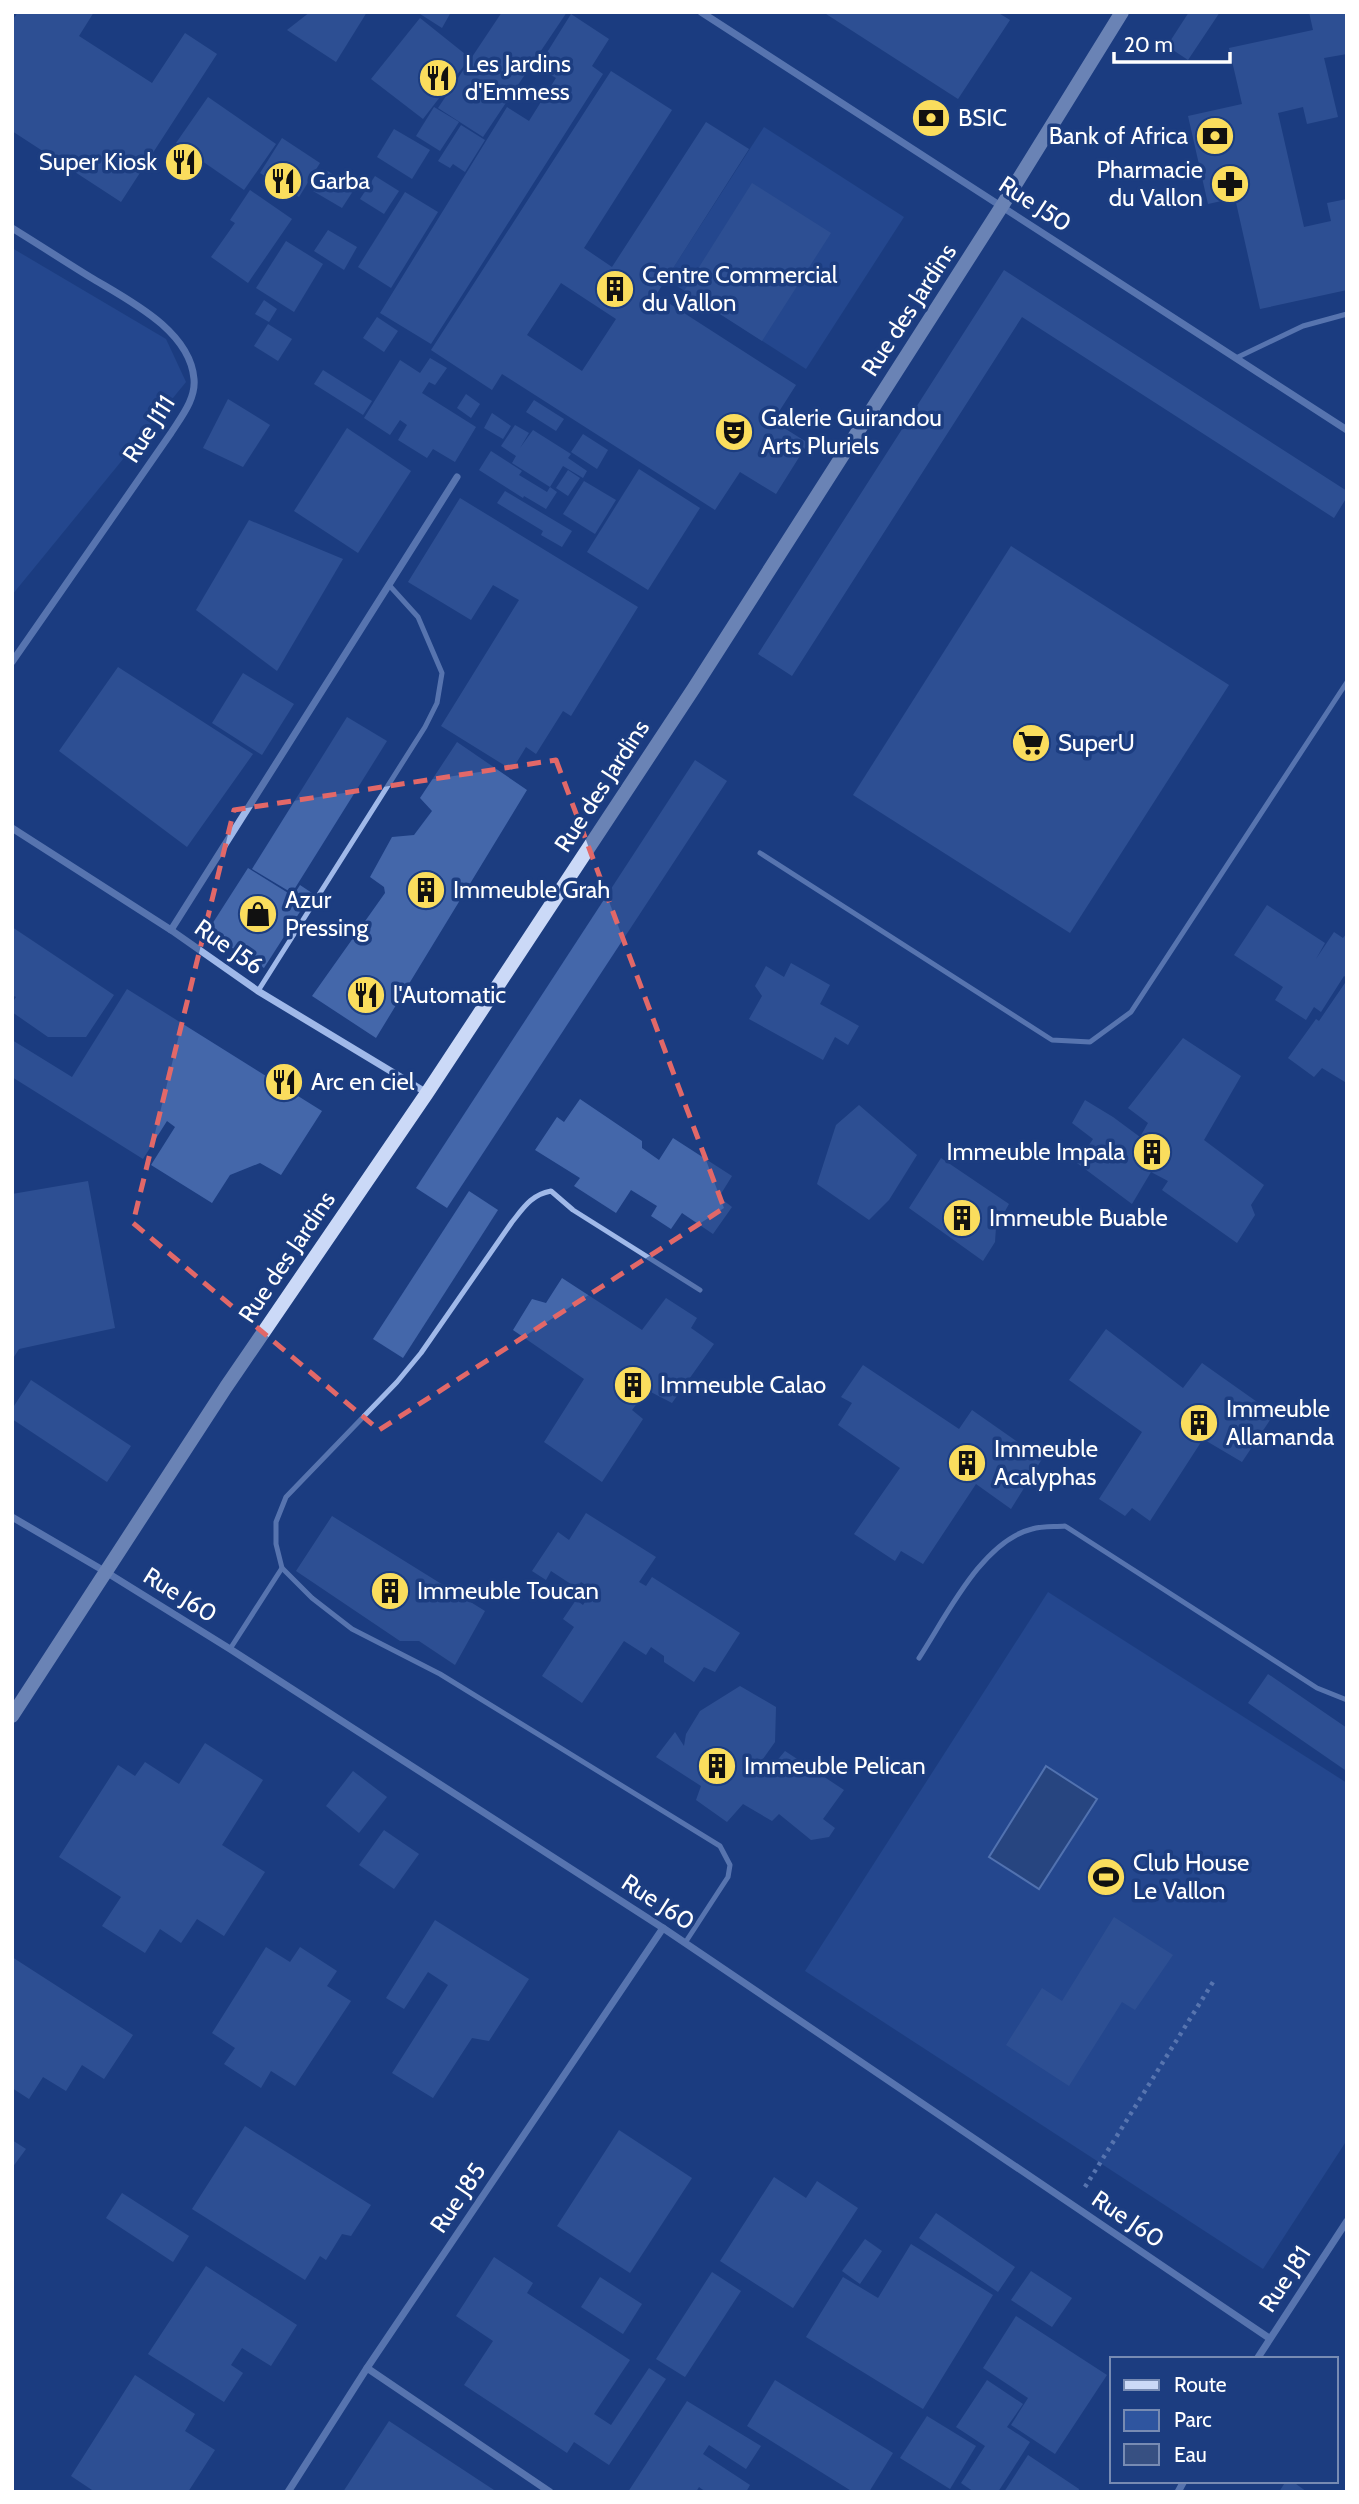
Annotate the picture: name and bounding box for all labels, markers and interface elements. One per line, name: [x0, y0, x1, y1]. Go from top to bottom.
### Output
scale bar: [1114, 21, 1230, 65]
text: 20 m: [1124, 32, 1173, 57]
place label: Les Jardins d'Emmess: [465, 49, 571, 106]
restaurant icon: Les Jardins d'Emmess: [417, 57, 459, 99]
bank icon: BSIC: [910, 97, 952, 139]
place label: BSIC: [958, 103, 1007, 132]
bank icon: Bank of Africa: [1194, 115, 1236, 157]
place label: Bank of Africa: [1049, 121, 1188, 150]
restaurant icon: Super Kiosk: [163, 141, 205, 183]
place label: Super Kiosk: [39, 147, 157, 176]
place label: Pharmacie du Vallon: [1096, 155, 1203, 212]
restaurant icon: Garba: [262, 160, 304, 202]
pharmacy icon: Pharmacie du Vallon: [1209, 163, 1251, 205]
place label: Garba: [310, 166, 371, 195]
street label: Rue J50: [994, 170, 1077, 238]
street label: Rue des Jardins: [855, 238, 962, 381]
place label: Centre Commercial du Vallon: [642, 260, 838, 317]
building icon: Centre Commercial du Vallon: [594, 268, 636, 310]
street label: Rue J111: [116, 390, 181, 468]
place label: Galerie Guirandou Arts Pluriels: [761, 403, 942, 460]
theatre icon: Galerie Guirandou Arts Pluriels: [713, 411, 755, 453]
street label: Rue des Jardins: [548, 714, 655, 857]
supermarket icon: SuperU: [1010, 722, 1052, 764]
place label: SuperU: [1058, 728, 1135, 757]
building icon: Immeuble Grah: [405, 869, 447, 911]
place label: Immeuble Grah: [453, 875, 610, 904]
place label: Azur Pressing: [285, 885, 369, 942]
shop icon: Azur Pressing: [237, 893, 279, 935]
street label: Rue J56: [189, 913, 269, 981]
restaurant icon: l'Automatic: [345, 974, 387, 1016]
place label: l'Automatic: [393, 980, 506, 1009]
restaurant icon: Arc en ciel: [263, 1061, 305, 1103]
place label: Arc en ciel: [311, 1067, 415, 1096]
building icon: Immeuble Impala: [1131, 1131, 1173, 1173]
place label: Immeuble Impala: [947, 1137, 1125, 1166]
street label: Rue des Jardins: [232, 1186, 341, 1328]
building icon: Immeuble Buable: [941, 1197, 983, 1239]
place label: Immeuble Buable: [989, 1203, 1168, 1232]
building icon: Immeuble Calao: [612, 1364, 654, 1406]
place label: Immeuble Calao: [660, 1370, 826, 1399]
place label: Immeuble Allamanda: [1226, 1394, 1335, 1451]
building icon: Immeuble Allamanda: [1178, 1402, 1220, 1444]
place label: Immeuble Acalyphas: [994, 1434, 1098, 1491]
building icon: Immeuble Acalyphas: [946, 1442, 988, 1484]
street label: Rue J60: [138, 1561, 222, 1628]
building icon: Immeuble Toucan: [369, 1570, 411, 1612]
place label: Immeuble Toucan: [417, 1576, 599, 1605]
building icon: Immeuble Pelican: [696, 1745, 738, 1787]
place label: Immeuble Pelican: [744, 1751, 926, 1780]
place label: Club House Le Vallon: [1133, 1848, 1249, 1905]
sports icon: Club House Le Vallon: [1085, 1856, 1127, 1898]
street label: Rue J60: [616, 1867, 700, 1936]
street label: Rue J85: [424, 2157, 491, 2238]
street label: Rue J60: [1087, 2184, 1170, 2253]
street label: Rue J81: [1253, 2240, 1317, 2317]
legend: [1110, 2357, 1338, 2483]
text: Route: [1174, 2372, 1227, 2397]
text: Parc: [1174, 2407, 1212, 2432]
text: Eau: [1174, 2442, 1207, 2467]

